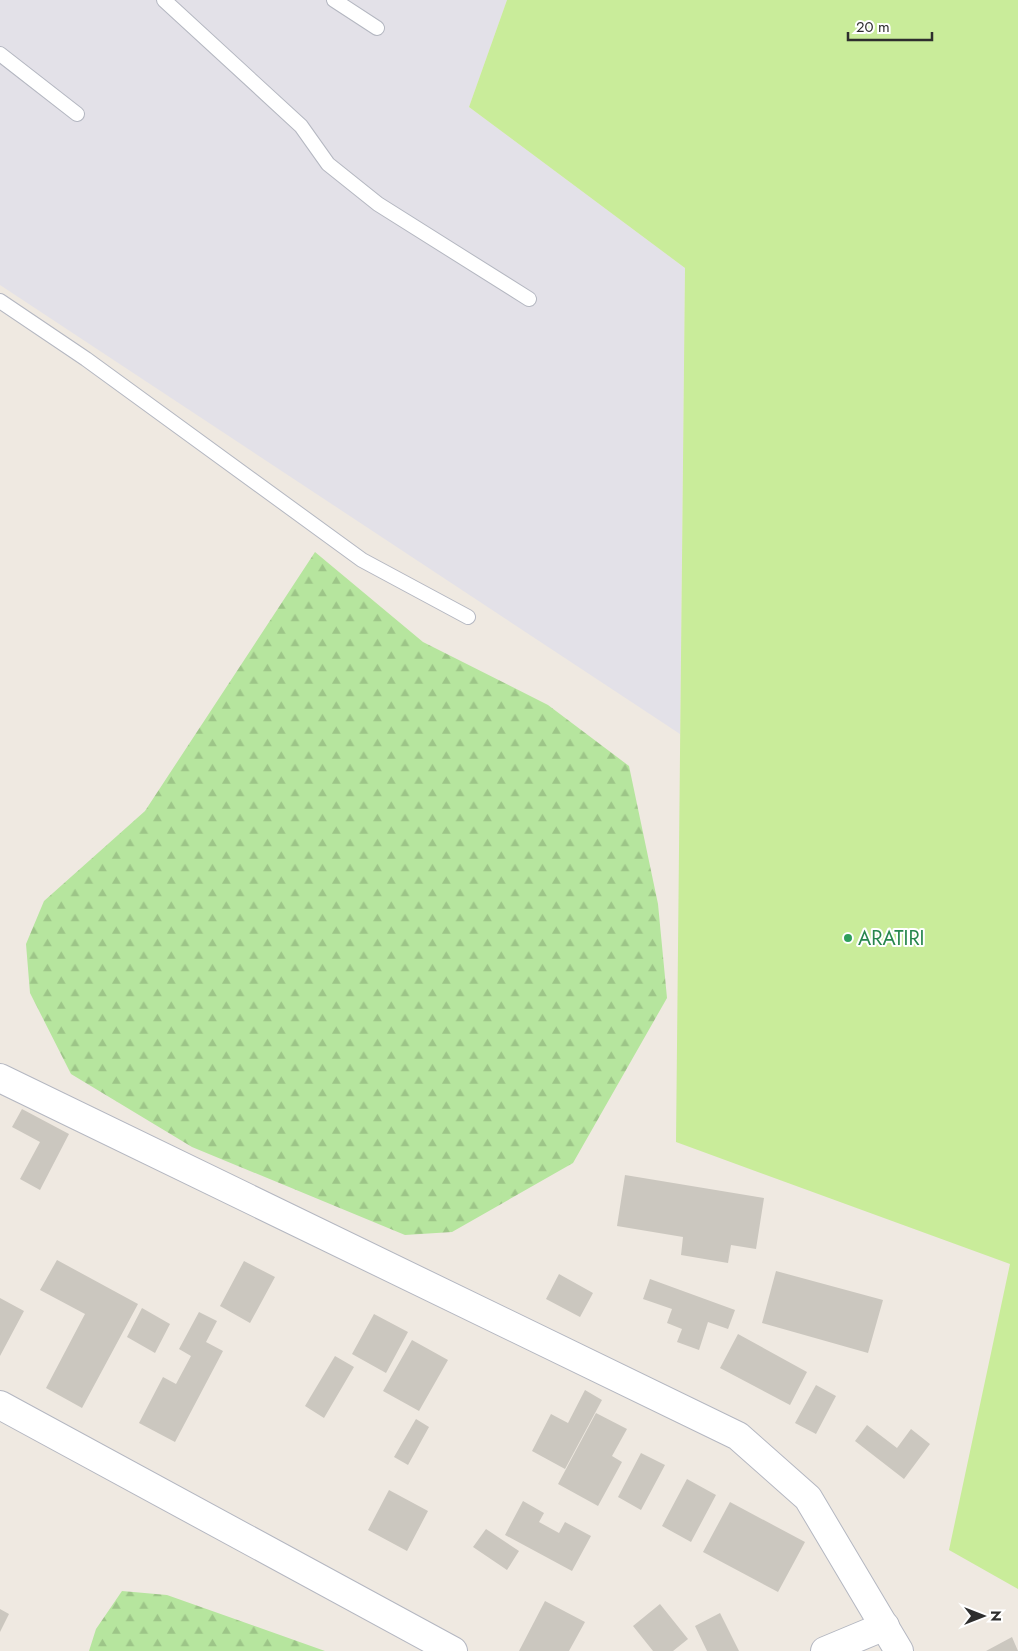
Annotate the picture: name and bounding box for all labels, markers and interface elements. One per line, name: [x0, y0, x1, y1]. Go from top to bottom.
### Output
scale bar: [848, 10, 932, 42]
text: 20 m: [856, 16, 890, 38]
place label: ARATIRI: [858, 924, 925, 953]
marker: ARATIRI: [842, 932, 854, 944]
north arrow: [958, 1591, 1008, 1641]
text: N: [986, 1610, 1006, 1622]

